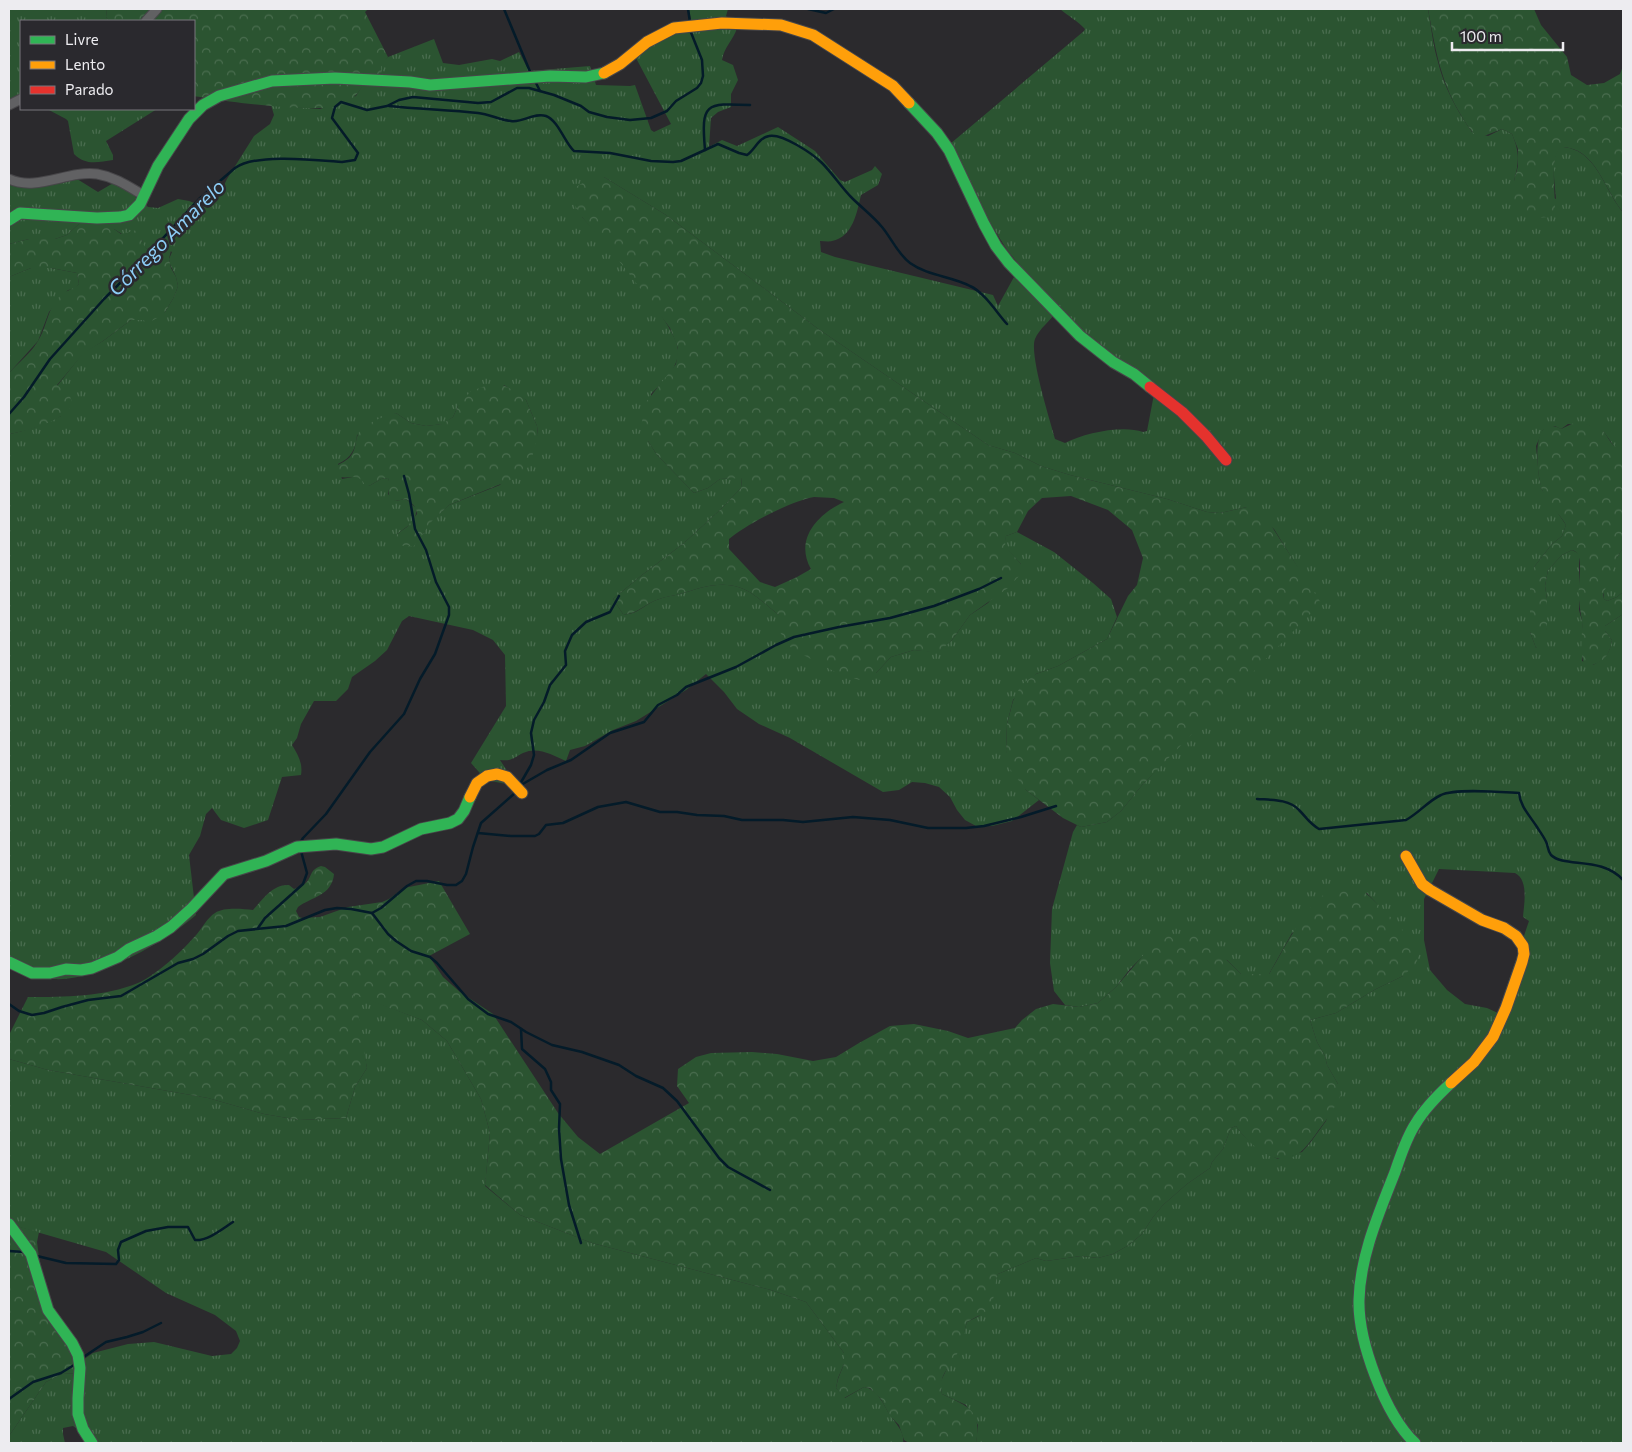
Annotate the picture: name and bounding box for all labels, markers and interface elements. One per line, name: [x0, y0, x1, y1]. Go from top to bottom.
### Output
legend: [20, 20, 195, 110]
scale bar: [1452, 20, 1563, 52]
text: 100 m: [1460, 27, 1502, 45]
text: Livre: [65, 30, 99, 48]
text: Lento: [65, 55, 105, 73]
text: Parado: [65, 80, 114, 98]
water label: Córrego Amarelo: [103, 174, 229, 300]

